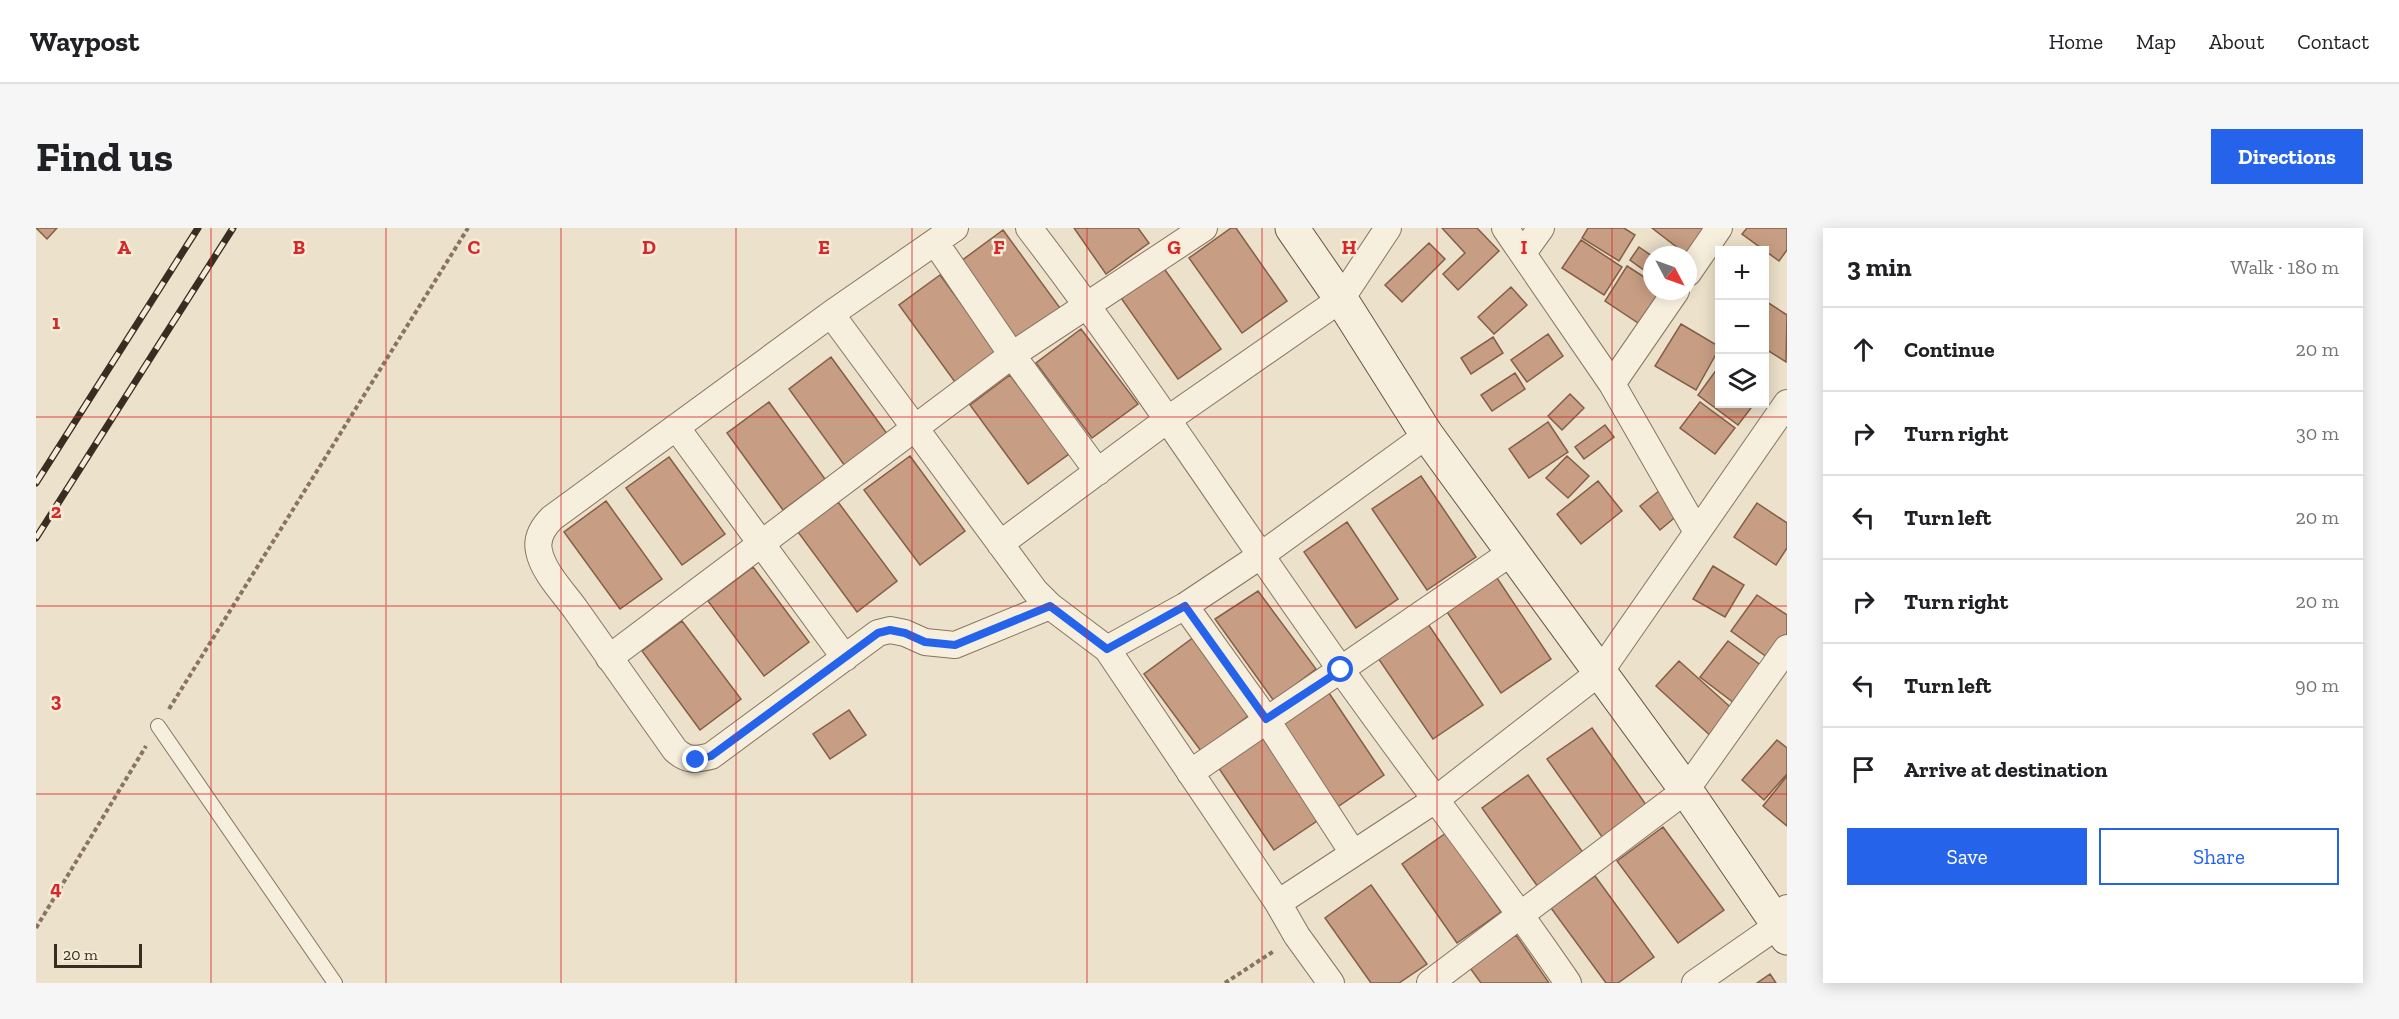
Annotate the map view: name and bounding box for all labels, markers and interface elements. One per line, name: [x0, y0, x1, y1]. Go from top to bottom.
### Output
text: Waypost: [30, 25, 139, 58]
text: Home: [2049, 29, 2103, 54]
text: Map: [2136, 29, 2176, 54]
text: About: [2209, 29, 2264, 54]
text: Contact: [2297, 29, 2369, 54]
button: Directions: [2211, 129, 2363, 184]
text: Find us: [36, 131, 173, 182]
text: A: [117, 235, 131, 259]
text: B: [293, 235, 305, 259]
text: C: [468, 235, 481, 259]
text: D: [642, 235, 656, 259]
text: E: [818, 235, 830, 259]
text: F: [993, 235, 1005, 259]
text: G: [1167, 235, 1181, 259]
text: H: [1341, 235, 1357, 259]
text: I: [1520, 235, 1528, 259]
north arrow: [1643, 246, 1697, 300]
map controls: [1715, 246, 1769, 408]
button: +: [1715, 246, 1769, 300]
text: 3 min: [1847, 251, 1912, 283]
text: Walk · 180 m: [2231, 255, 2339, 279]
button: −: [1715, 300, 1769, 354]
text: 1: [52, 310, 60, 334]
icon: ahead: [1847, 333, 1880, 366]
text: Continue: [1904, 336, 1995, 363]
text: 20 m: [2295, 337, 2339, 361]
button: layers: [1715, 354, 1769, 408]
icon: right: [1847, 417, 1880, 450]
text: Turn right: [1904, 420, 2008, 447]
text: 30 m: [2296, 421, 2339, 445]
text: 2: [51, 499, 62, 523]
icon: left: [1847, 501, 1880, 534]
text: Turn left: [1904, 504, 1991, 531]
text: 20 m: [2295, 505, 2339, 529]
icon: right: [1847, 585, 1880, 618]
text: Turn right: [1904, 588, 2008, 615]
text: 20 m: [2295, 589, 2339, 613]
route start: [1327, 656, 1353, 682]
icon: left: [1847, 669, 1880, 702]
text: Turn left: [1904, 672, 1991, 699]
text: 90 m: [2295, 673, 2339, 697]
text: 3: [51, 688, 62, 712]
route end: [682, 746, 708, 772]
icon: arrive: [1847, 753, 1880, 786]
text: Arrive at destination: [1904, 756, 2107, 783]
button: Save: [1847, 828, 2087, 885]
button: Share: [2099, 828, 2339, 885]
text: 4: [50, 876, 62, 900]
scale bar: [54, 941, 142, 968]
text: 20 m: [63, 945, 98, 964]

